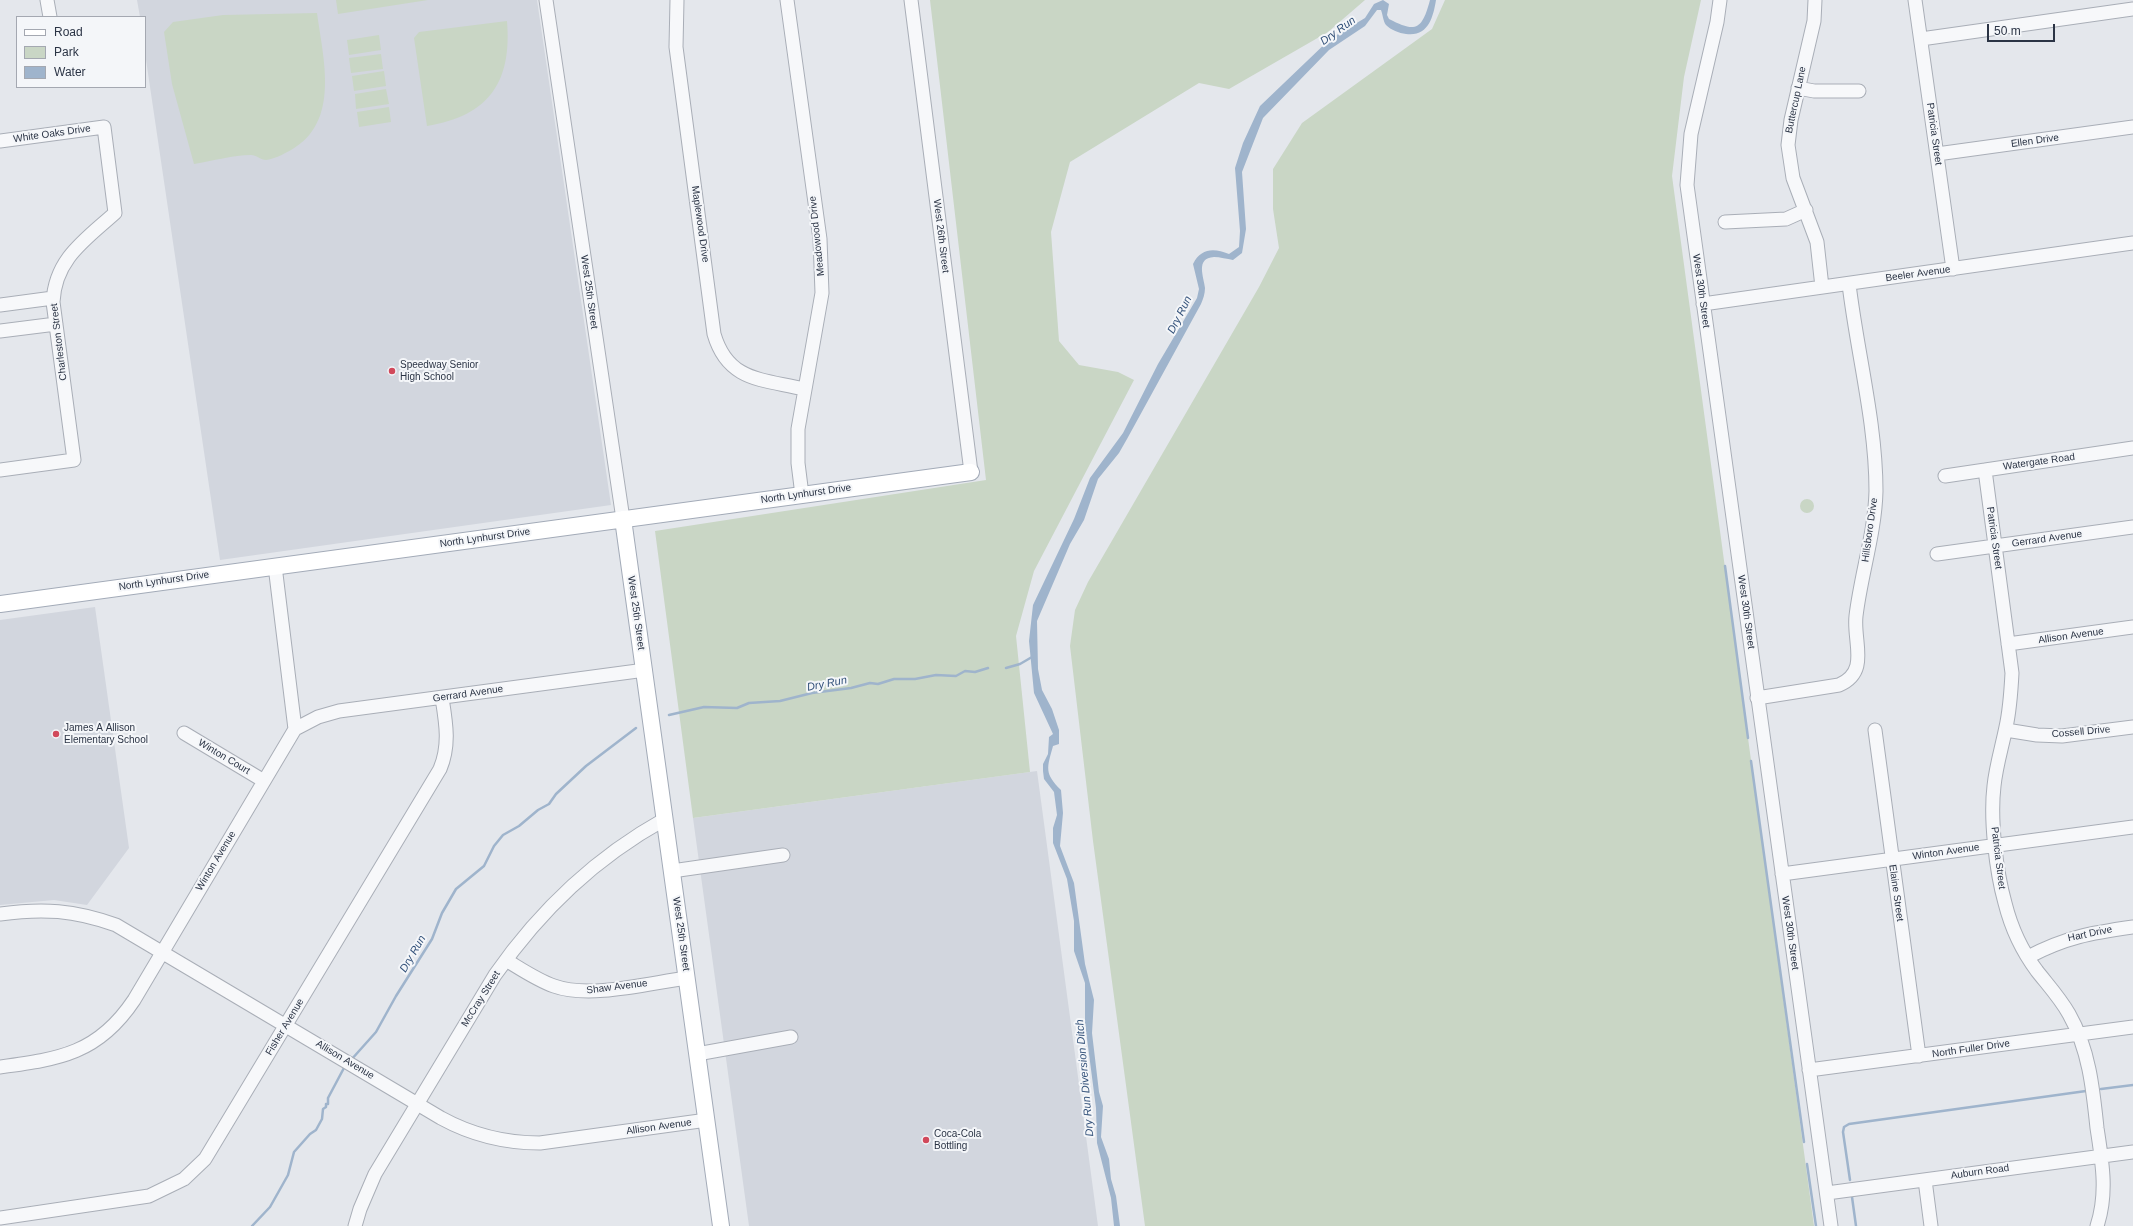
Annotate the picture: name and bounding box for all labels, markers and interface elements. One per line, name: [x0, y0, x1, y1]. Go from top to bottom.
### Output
water label: Dry Run: [1318, 14, 1358, 48]
legend: [16, 16, 146, 88]
scale bar: [1989, 16, 2057, 42]
text: 50 m: [1994, 24, 2021, 38]
text: Road: [54, 25, 83, 39]
text: Park: [54, 45, 79, 59]
text: Water: [54, 65, 86, 79]
street label: Buttercup Lane: [1783, 66, 1809, 134]
street label: Patricia Street: [1924, 102, 1944, 166]
street label: White Oaks Drive: [13, 123, 91, 145]
street label: Ellen Drive: [2010, 132, 2060, 150]
street label: Maplewood Drive: [689, 185, 711, 263]
street label: Meadowood Drive: [807, 195, 827, 277]
street label: West 26th Street: [931, 198, 951, 274]
street label: West 30th Street: [1690, 253, 1712, 329]
street label: West 25th Street: [578, 254, 600, 330]
street label: Beeler Avenue: [1885, 264, 1951, 284]
water label: Dry Run: [1165, 294, 1195, 336]
street label: Charleston Street: [48, 303, 70, 381]
place label: Speedway Senior High School: [400, 359, 478, 382]
marker: Speedway Senior High School: [387, 366, 397, 376]
street label: Watergate Road: [2002, 451, 2076, 473]
street label: North Lynhurst Drive: [760, 482, 852, 506]
street label: Hillsboro Drive: [1860, 497, 1880, 563]
street label: Patricia Street: [1984, 506, 2004, 570]
street label: North Lynhurst Drive: [439, 526, 531, 550]
street label: Gerrard Avenue: [2011, 528, 2083, 550]
street label: North Lynhurst Drive: [118, 569, 210, 593]
street label: West 30th Street: [1735, 574, 1757, 650]
street label: West 25th Street: [625, 575, 647, 651]
street label: Allison Avenue: [2038, 625, 2104, 647]
water label: Dry Run: [806, 674, 848, 694]
street label: Gerrard Avenue: [432, 683, 504, 705]
place label: James A Allison Elementary School: [64, 722, 148, 746]
street label: Cossell Drive: [2051, 723, 2111, 741]
marker: James A Allison Elementary School: [51, 729, 61, 739]
street label: Winton Court: [196, 737, 252, 777]
street label: Patricia Street: [1988, 826, 2008, 890]
street label: Winton Avenue: [193, 829, 239, 893]
street label: Winton Avenue: [1912, 841, 1980, 863]
street label: Elaine Street: [1886, 864, 1906, 922]
street label: West 30th Street: [1779, 895, 1801, 971]
street label: West 25th Street: [670, 896, 692, 972]
street label: Hart Drive: [2067, 923, 2113, 945]
water label: Dry Run: [397, 933, 429, 975]
street label: McCray Street: [459, 969, 503, 1029]
street label: Shaw Avenue: [586, 977, 648, 997]
street label: Fisher Avenue: [263, 996, 307, 1058]
water label: Dry Run Diversion Ditch: [1073, 1019, 1097, 1137]
street label: Allison Avenue: [314, 1038, 376, 1082]
street label: North Fuller Drive: [1931, 1038, 2011, 1060]
street label: Allison Avenue: [626, 1116, 692, 1138]
place label: Coca-Cola Bottling: [934, 1128, 981, 1152]
marker: Coca-Cola Bottling: [921, 1135, 931, 1145]
street label: Auburn Road: [1950, 1162, 2010, 1182]

